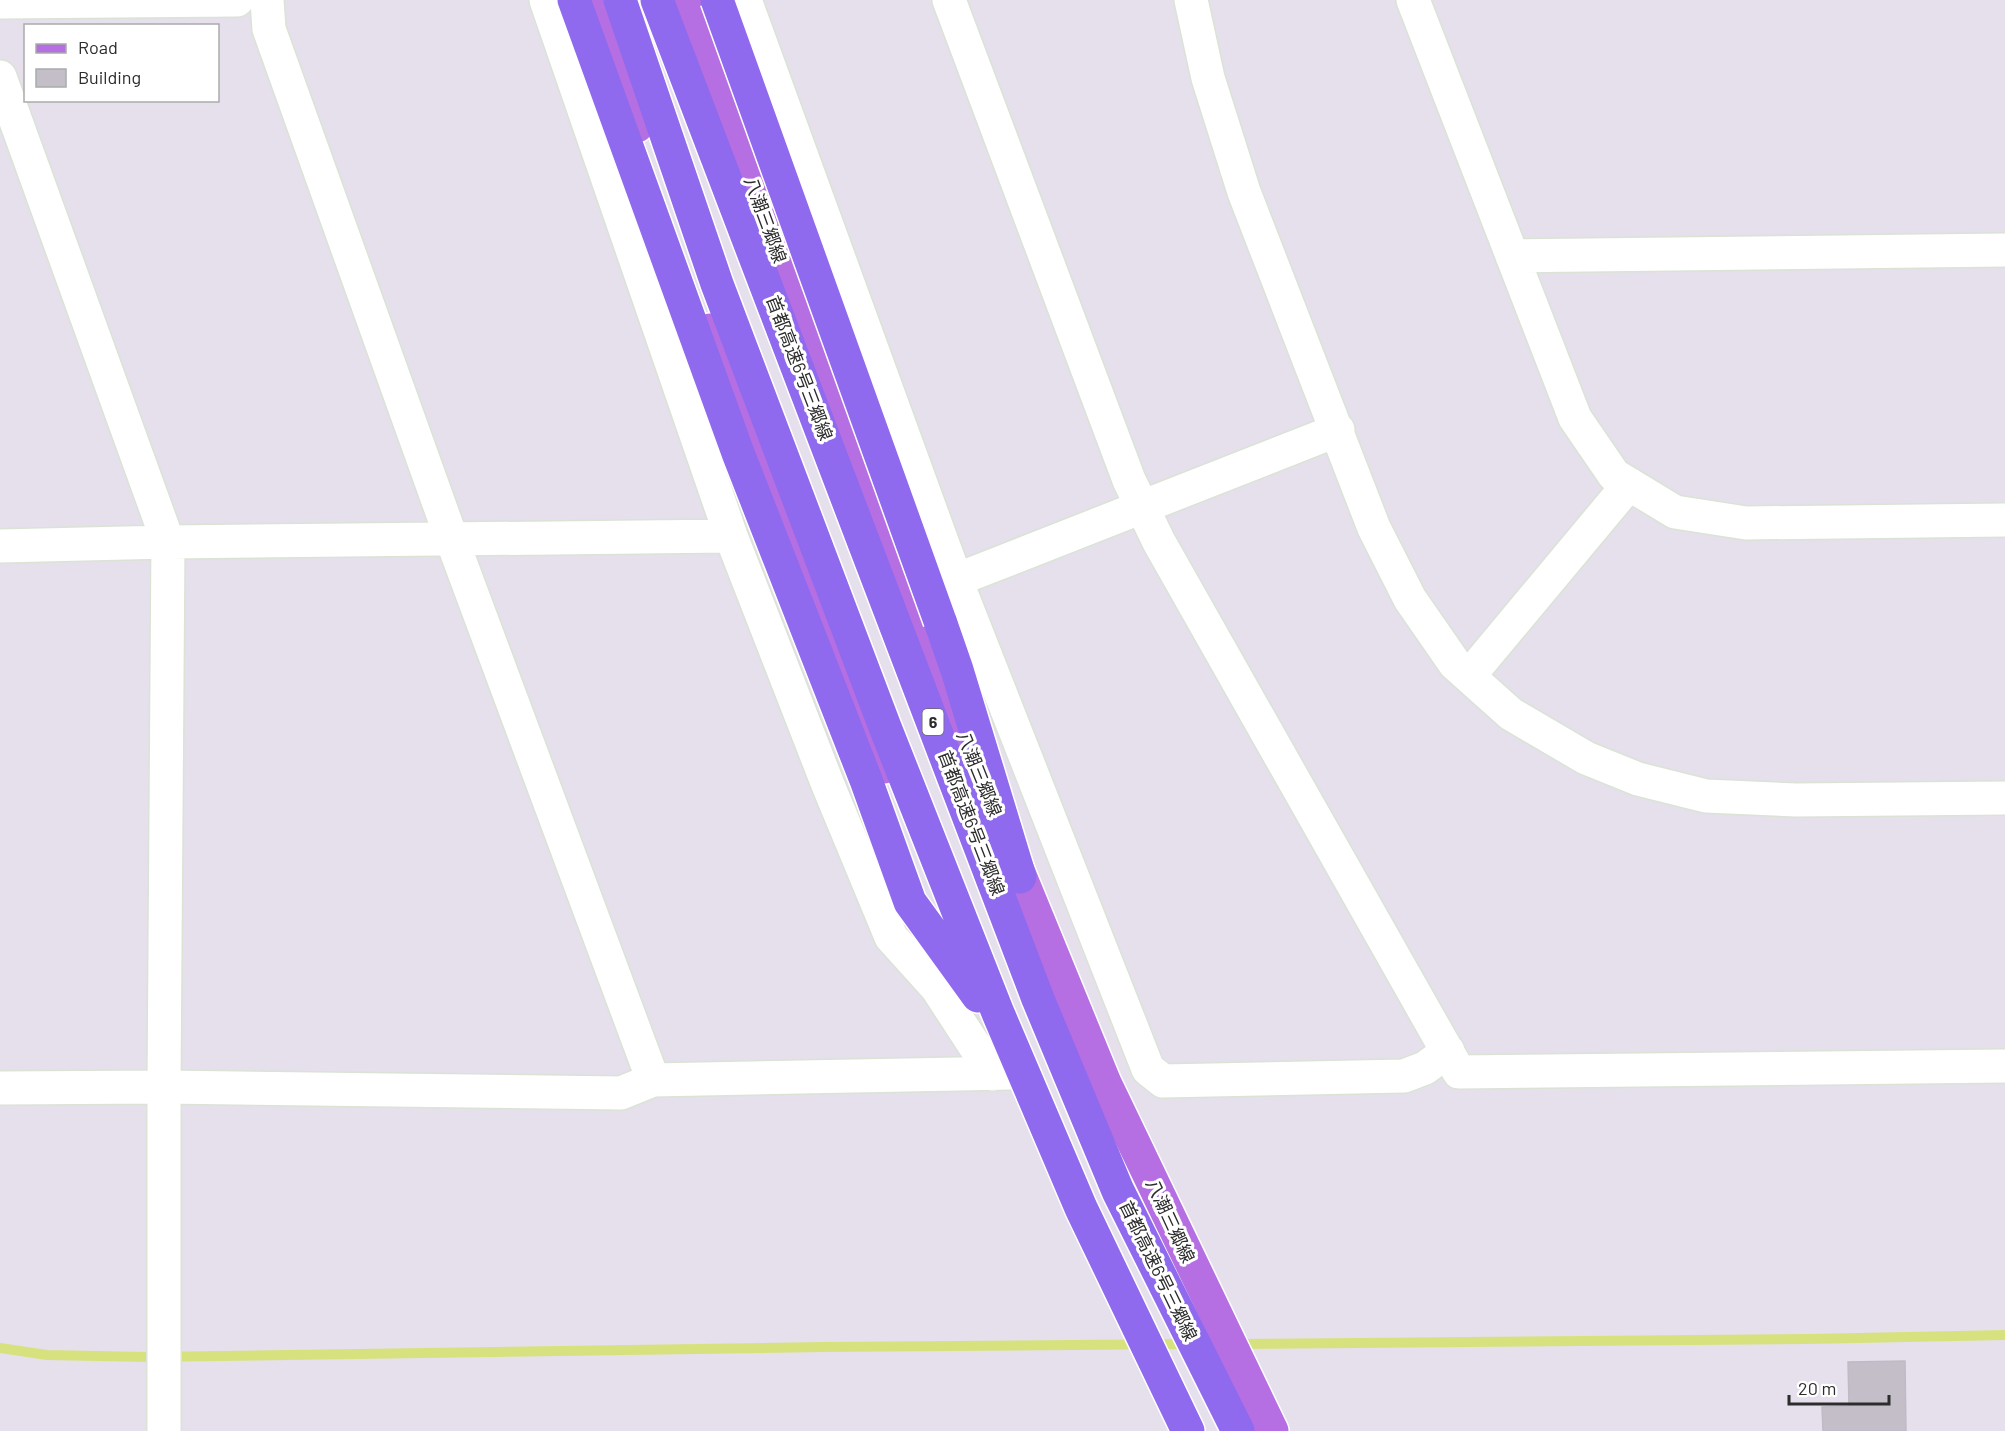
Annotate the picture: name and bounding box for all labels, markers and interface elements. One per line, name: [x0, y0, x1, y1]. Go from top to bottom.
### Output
legend: [24, 24, 219, 102]
text: Road: [78, 36, 118, 58]
text: Building: [78, 66, 141, 88]
street label: 八潮三郷線: [740, 174, 792, 266]
street label: 首都高速6号三郷線: [762, 292, 838, 443]
road number: 6: [922, 709, 944, 735]
street label: 八潮三郷線: [953, 728, 1007, 819]
street label: 首都高速6号三郷線: [934, 747, 1010, 898]
street label: 八潮三郷線: [1142, 1175, 1200, 1266]
street label: 首都高速6号三郷線: [1115, 1197, 1202, 1344]
scale bar: [1789, 1368, 1890, 1406]
text: 20 m: [1798, 1377, 1836, 1399]

